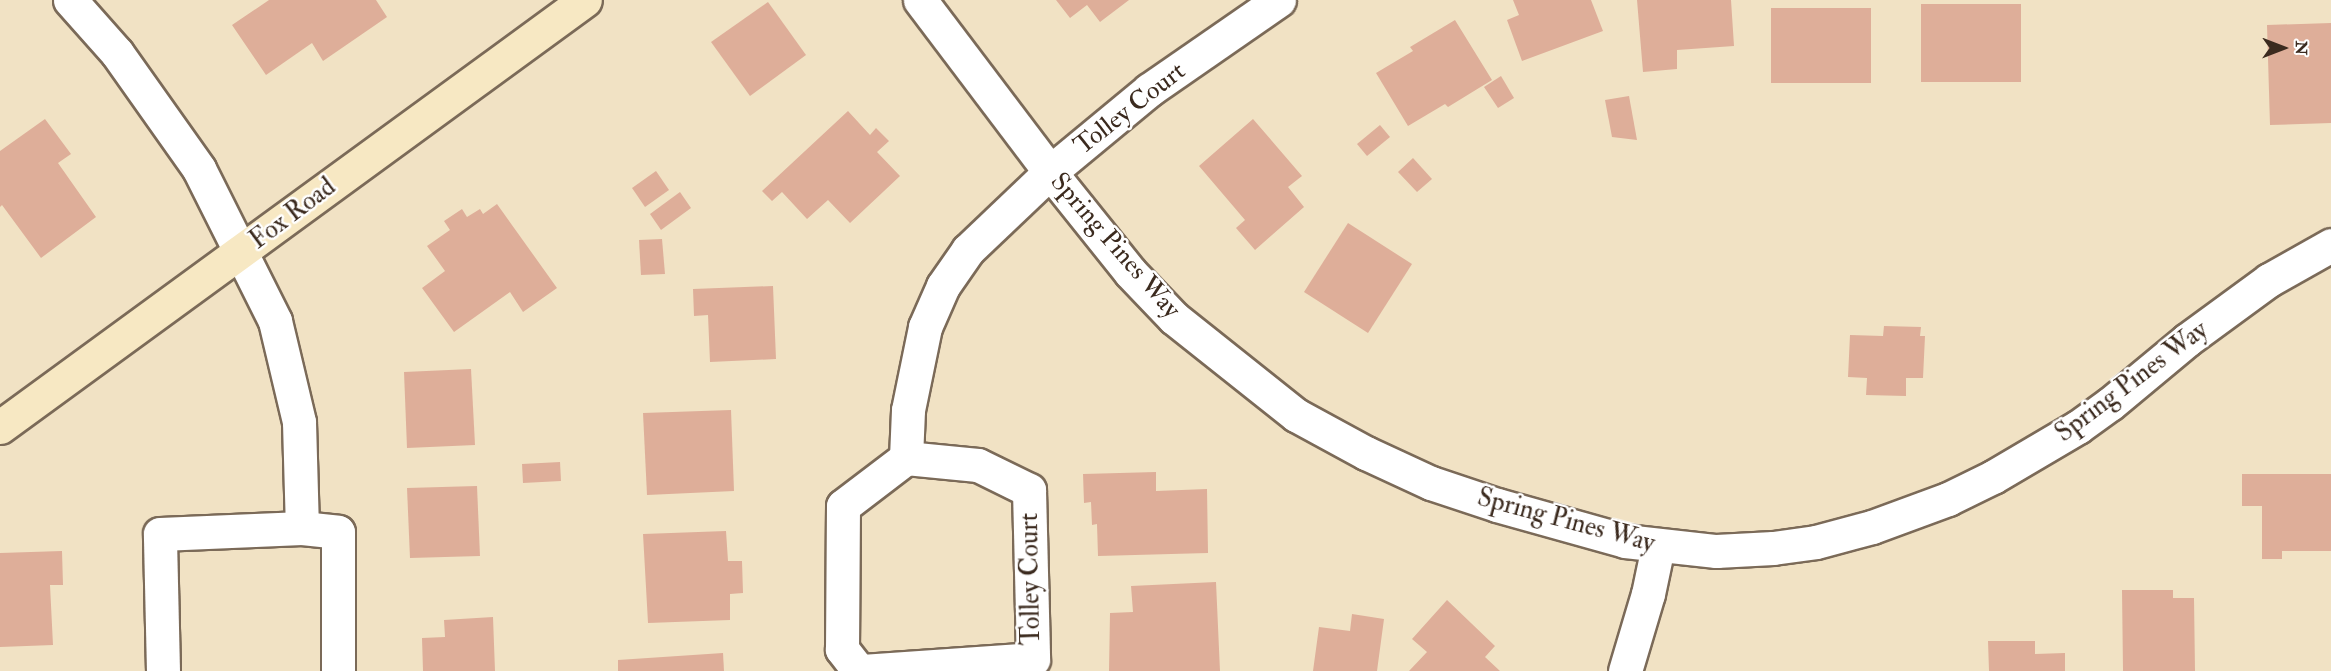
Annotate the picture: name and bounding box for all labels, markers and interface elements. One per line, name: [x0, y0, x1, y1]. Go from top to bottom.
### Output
north arrow: [2253, 18, 2313, 78]
text: N: [2291, 41, 2311, 55]
street label: Tolley Court: [1068, 56, 1192, 162]
street label: Spring Pines Way: [1043, 167, 1187, 325]
street label: Fox Road: [244, 172, 342, 256]
street label: Spring Pines Way: [2050, 315, 2214, 449]
street label: Spring Pines Way: [1474, 482, 1658, 560]
street label: Tolley Court: [1014, 513, 1048, 645]

